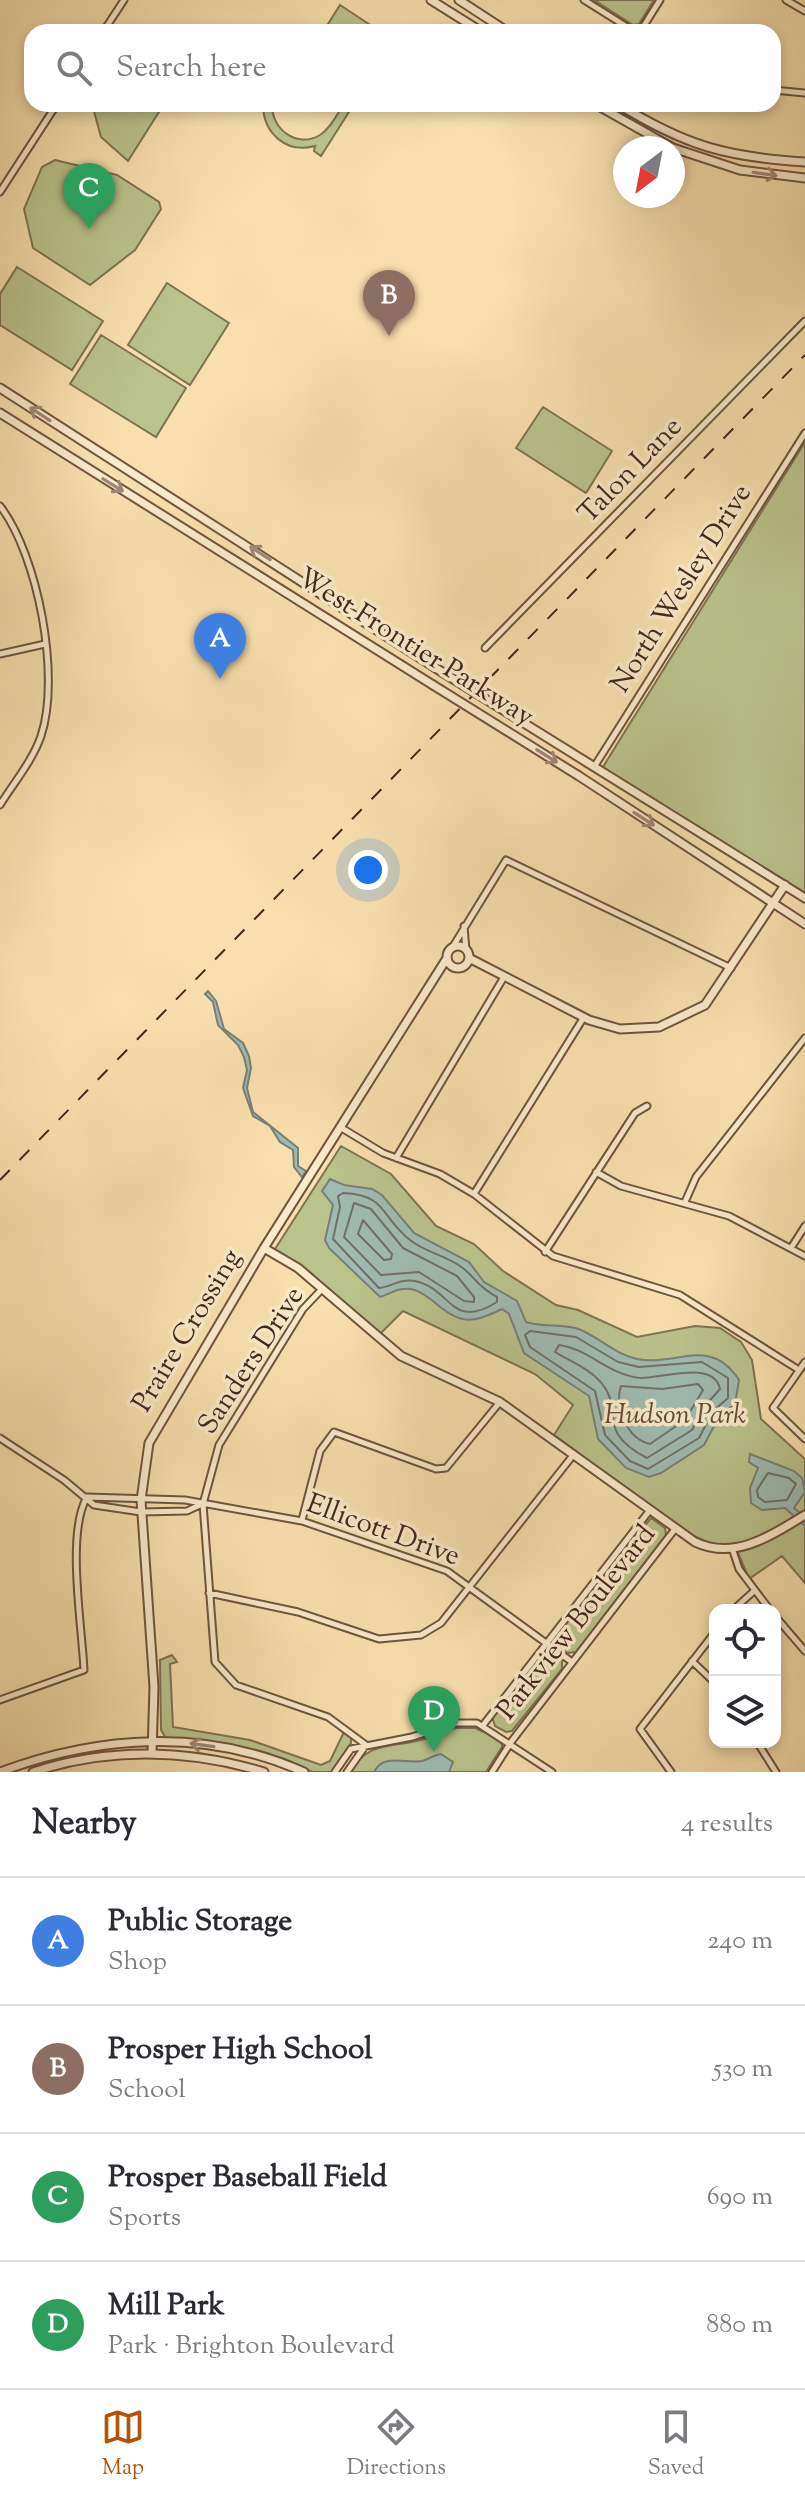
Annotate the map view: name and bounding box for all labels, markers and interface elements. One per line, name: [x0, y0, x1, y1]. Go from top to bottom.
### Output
search box: [24, 24, 781, 112]
icon: search: [52, 46, 96, 90]
text: Search here: [116, 47, 266, 90]
north arrow: [613, 136, 685, 208]
pin: C: [63, 163, 115, 229]
one-way arrow: [752, 167, 777, 182]
pin: B: [363, 270, 415, 336]
one-way arrow: [29, 406, 52, 422]
street label: Talon Lane: [570, 409, 692, 533]
one-way arrow: [102, 476, 124, 493]
street label: North Wesley Drive: [602, 477, 762, 701]
one-way arrow: [249, 545, 271, 562]
street label: West Frontier Parkway: [289, 559, 541, 737]
pin: A: [194, 613, 246, 679]
one-way arrow: [535, 749, 558, 765]
one-way arrow: [632, 811, 655, 827]
your location: [348, 850, 388, 890]
street label: Praire Crossing: [123, 1242, 253, 1420]
street label: Sanders Drive: [189, 1279, 315, 1443]
park label: Hudson Park: [604, 1396, 746, 1436]
street label: Ellicott Drive: [301, 1485, 465, 1577]
street label: Parkview Boulevard: [488, 1517, 666, 1729]
map controls: [709, 1604, 781, 1748]
button: locate: [709, 1604, 781, 1676]
button: layers: [709, 1676, 781, 1748]
pin: D: [408, 1686, 460, 1752]
one-way arrow: [190, 1737, 215, 1752]
text: Nearby: [32, 1800, 137, 1849]
text: 4 results: [681, 1806, 773, 1843]
text: Public Storage: [108, 1901, 292, 1944]
text: A: [47, 1923, 69, 1960]
text: 240 m: [707, 1923, 773, 1960]
text: Shop: [108, 1944, 167, 1981]
text: Prosper High School: [108, 2029, 373, 2072]
text: B: [50, 2051, 66, 2088]
text: 530 m: [713, 2051, 773, 2088]
text: School: [108, 2072, 186, 2109]
text: Prosper Baseball Field: [108, 2157, 387, 2200]
text: C: [48, 2179, 68, 2216]
text: 690 m: [707, 2179, 773, 2216]
text: Sports: [108, 2200, 181, 2237]
text: Mill Park: [108, 2285, 225, 2328]
text: D: [48, 2307, 68, 2344]
text: 880 m: [706, 2307, 773, 2344]
text: Park · Brighton Boulevard: [108, 2328, 394, 2365]
tab: Map: [101, 2405, 145, 2485]
tab: Directions: [347, 2405, 446, 2485]
tab: Saved: [648, 2405, 704, 2485]

